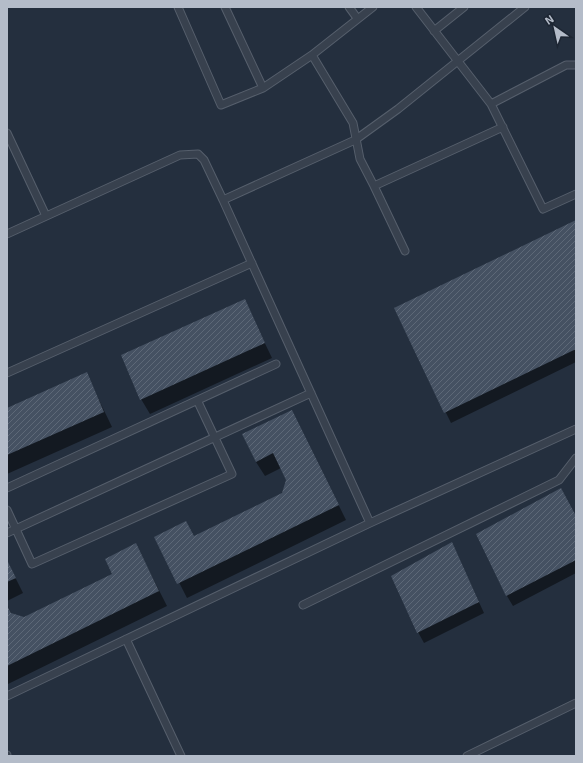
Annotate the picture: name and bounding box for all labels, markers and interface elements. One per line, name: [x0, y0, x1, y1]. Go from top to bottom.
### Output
north arrow: [535, 8, 575, 48]
text: N: [542, 12, 556, 27]

